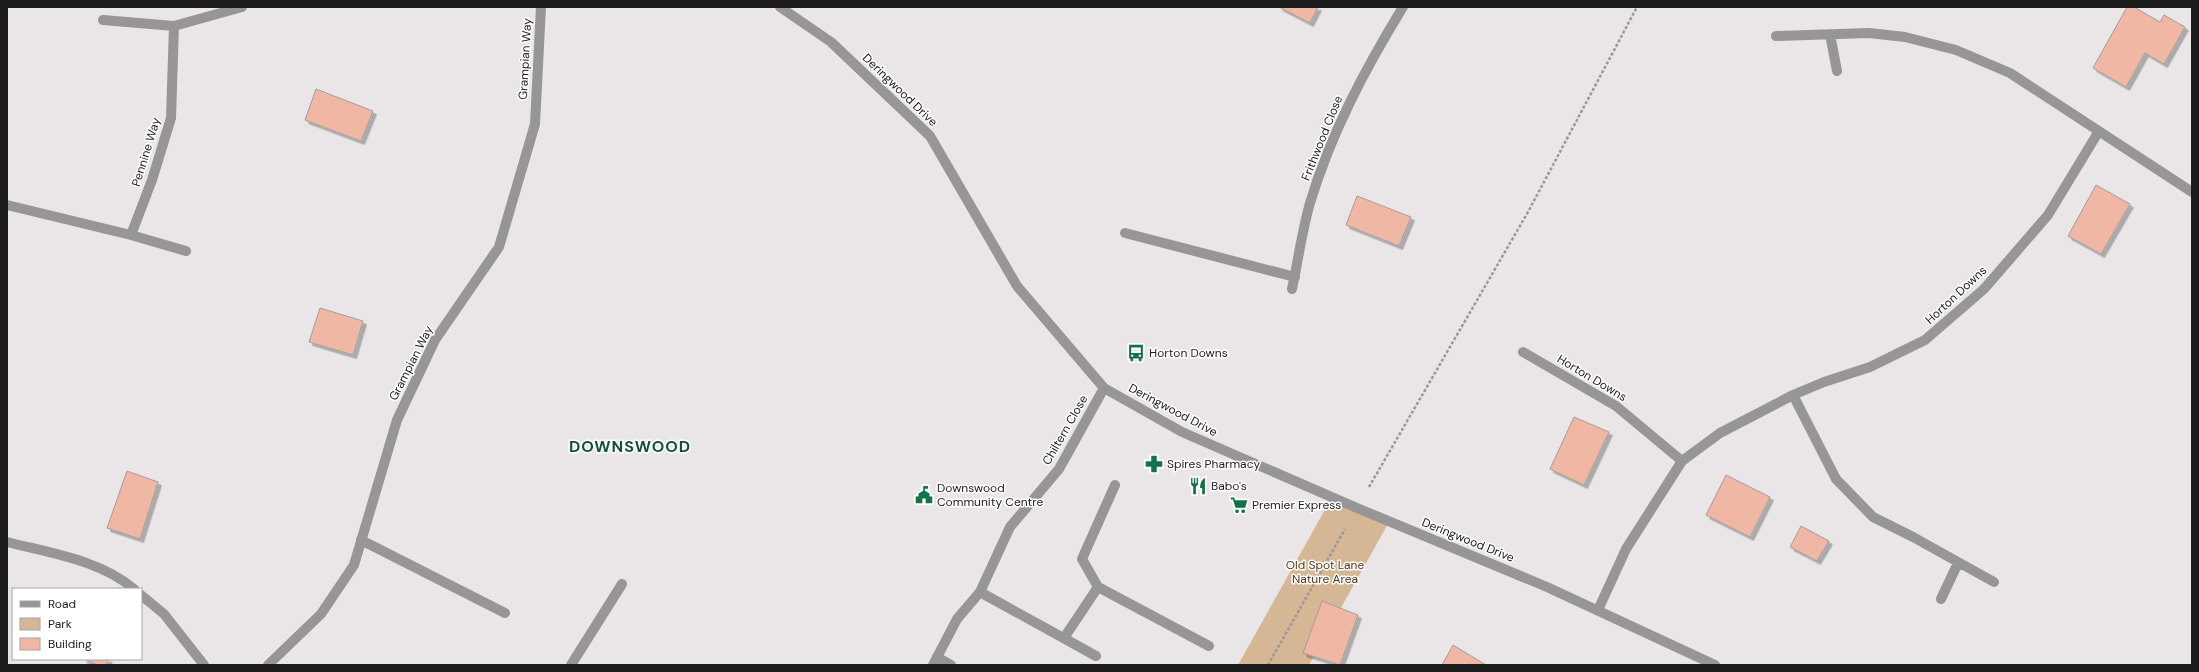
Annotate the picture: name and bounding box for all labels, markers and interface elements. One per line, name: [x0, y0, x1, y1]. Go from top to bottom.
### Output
street label: Grampian Way: [515, 17, 535, 100]
street label: Deringwood Drive: [859, 50, 941, 130]
street label: Frithwood Close: [1298, 93, 1346, 183]
street label: Pennine Way: [128, 115, 164, 188]
street label: Horton Downs: [1922, 262, 1990, 328]
street label: Grampian Way: [385, 323, 437, 403]
bus stop icon: Horton Downs: [1126, 343, 1146, 363]
place label: Horton Downs: [1149, 345, 1228, 361]
street label: Horton Downs: [1554, 351, 1630, 405]
street label: Deringwood Drive: [1126, 380, 1220, 440]
street label: Chiltern Close: [1039, 392, 1092, 468]
district label: DOWNSWOOD: [569, 436, 691, 457]
pharmacy icon: Spires Pharmacy: [1144, 454, 1164, 474]
place label: Spires Pharmacy: [1167, 456, 1261, 472]
restaurant icon: Babo's: [1188, 476, 1208, 496]
place label: Babo's: [1211, 478, 1247, 494]
place label: Downswood Community Centre: [937, 480, 1044, 510]
public building icon: Downswood Community Centre: [914, 485, 934, 505]
supermarket icon: Premier Express: [1229, 495, 1249, 515]
place label: Premier Express: [1252, 497, 1341, 513]
street label: Deringwood Drive: [1419, 514, 1517, 566]
park label: Old Spot Lane Nature Area: [1286, 557, 1364, 587]
legend: [12, 588, 142, 660]
text: Road: [48, 596, 76, 612]
text: Park: [48, 616, 72, 632]
text: Building: [48, 636, 92, 652]

